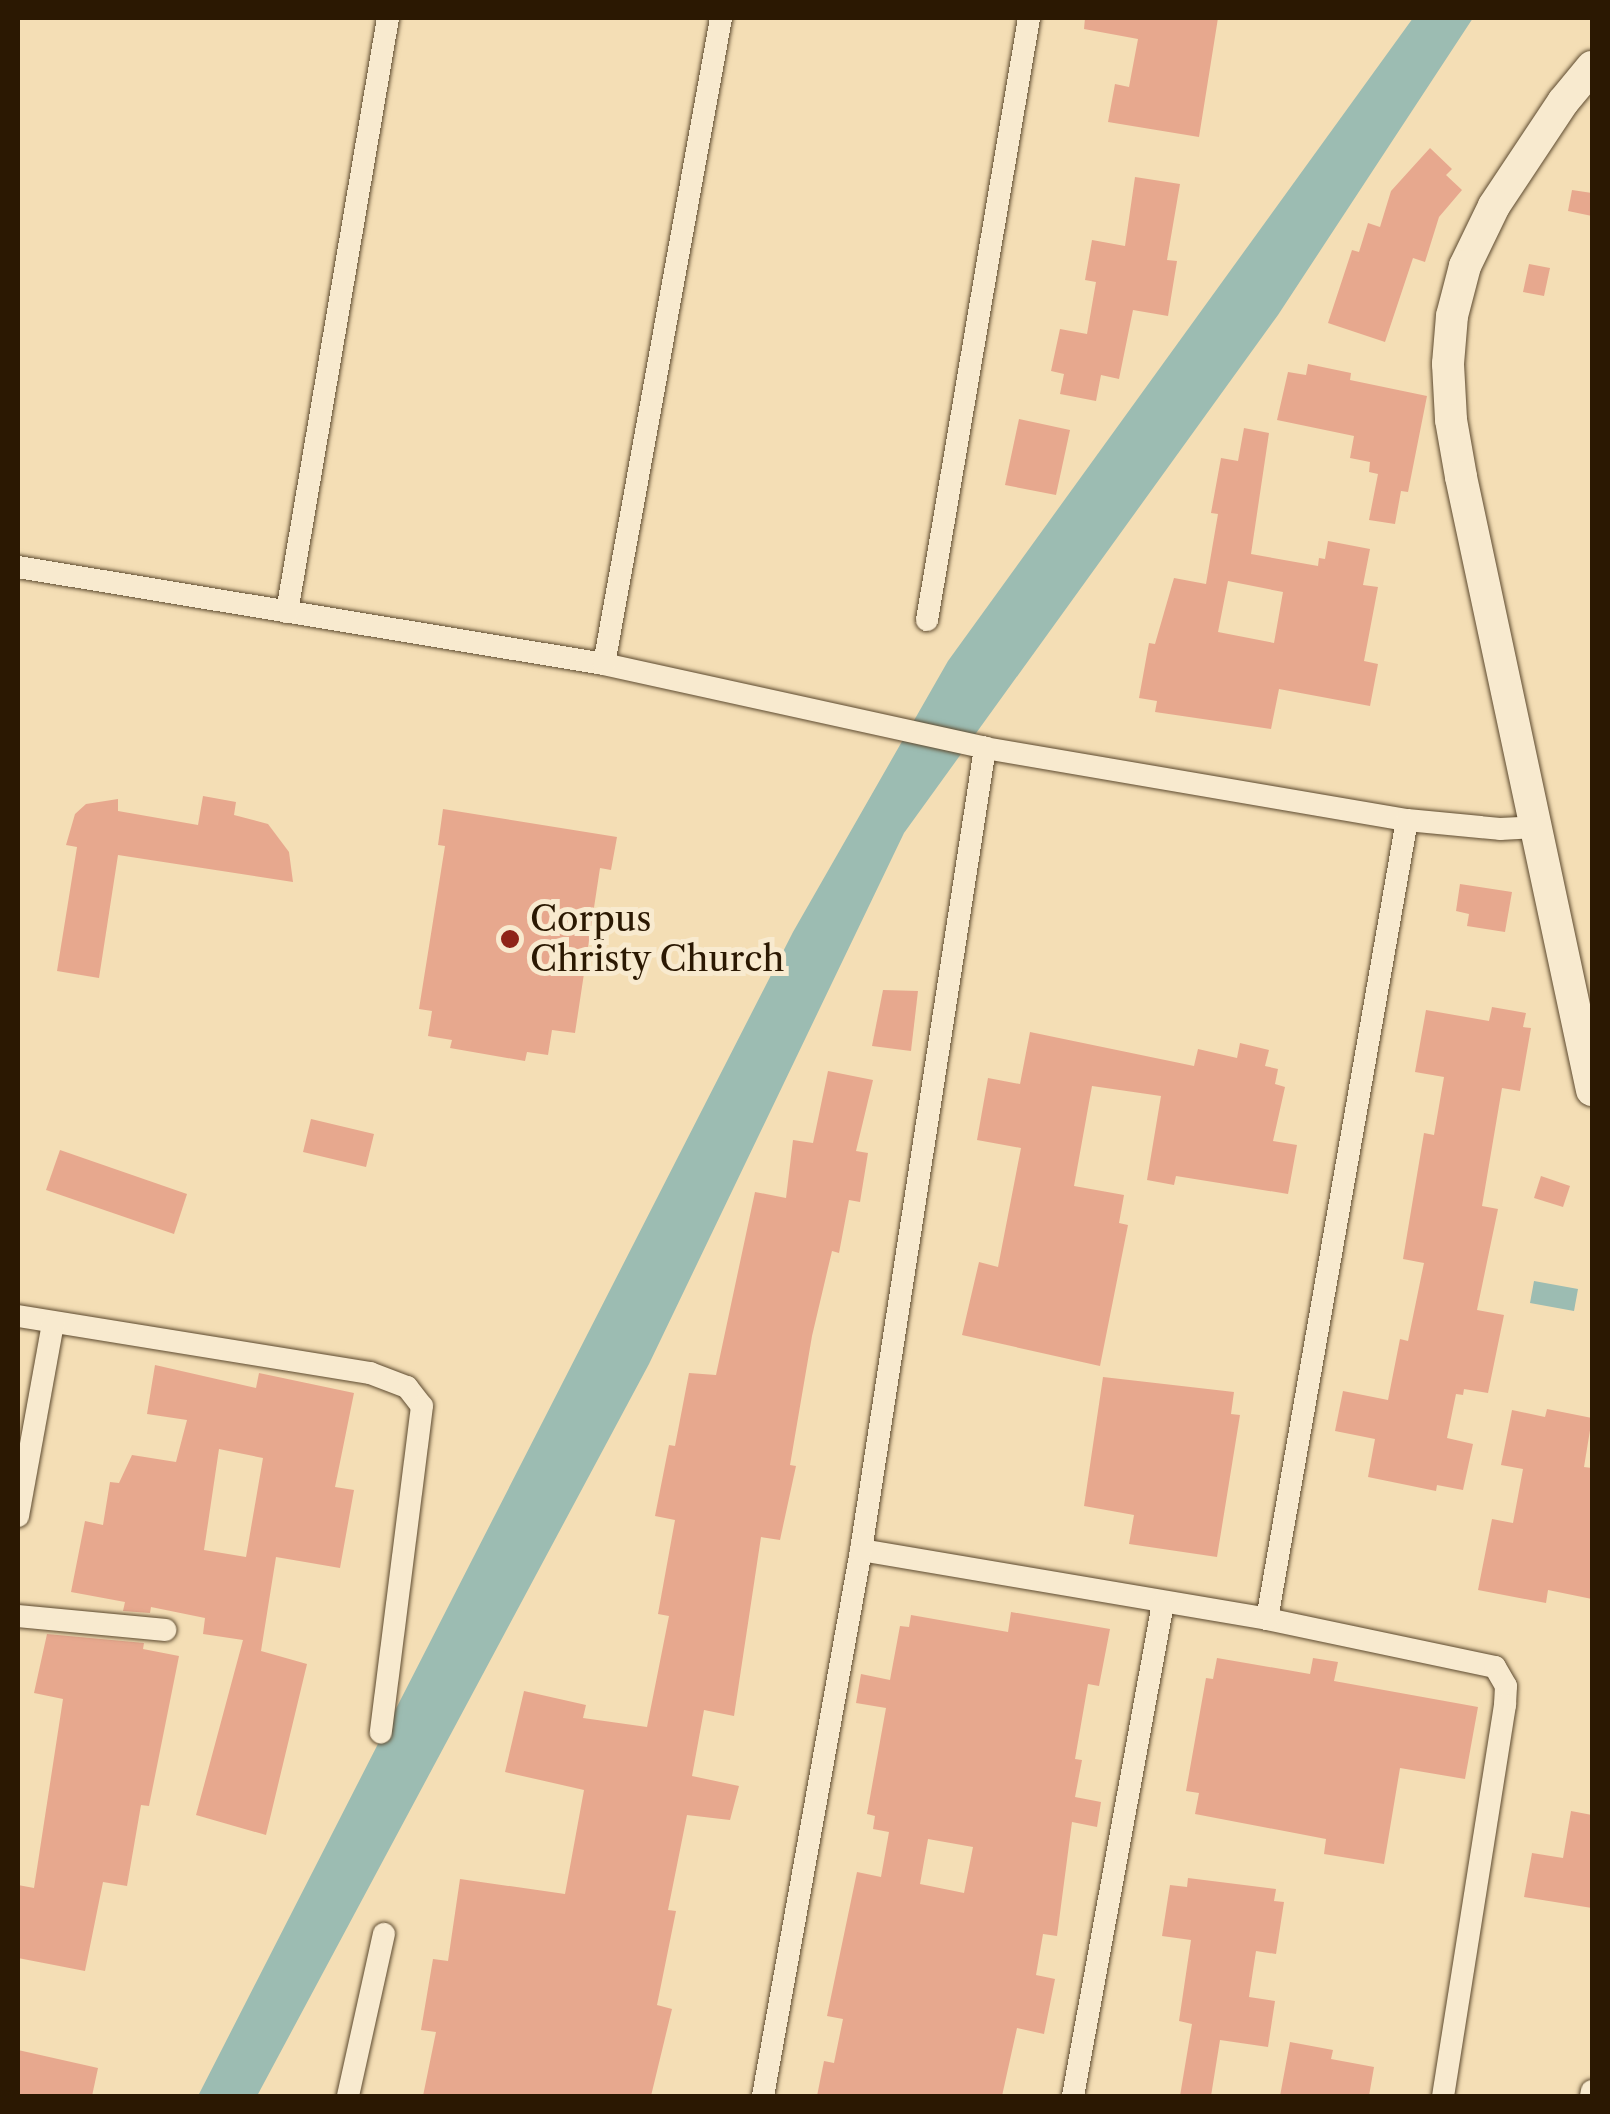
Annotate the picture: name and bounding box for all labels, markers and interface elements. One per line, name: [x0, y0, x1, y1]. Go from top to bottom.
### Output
place label: Corpus Christy Church: [530, 898, 786, 980]
marker: Corpus Christy Church: [499, 928, 521, 950]

